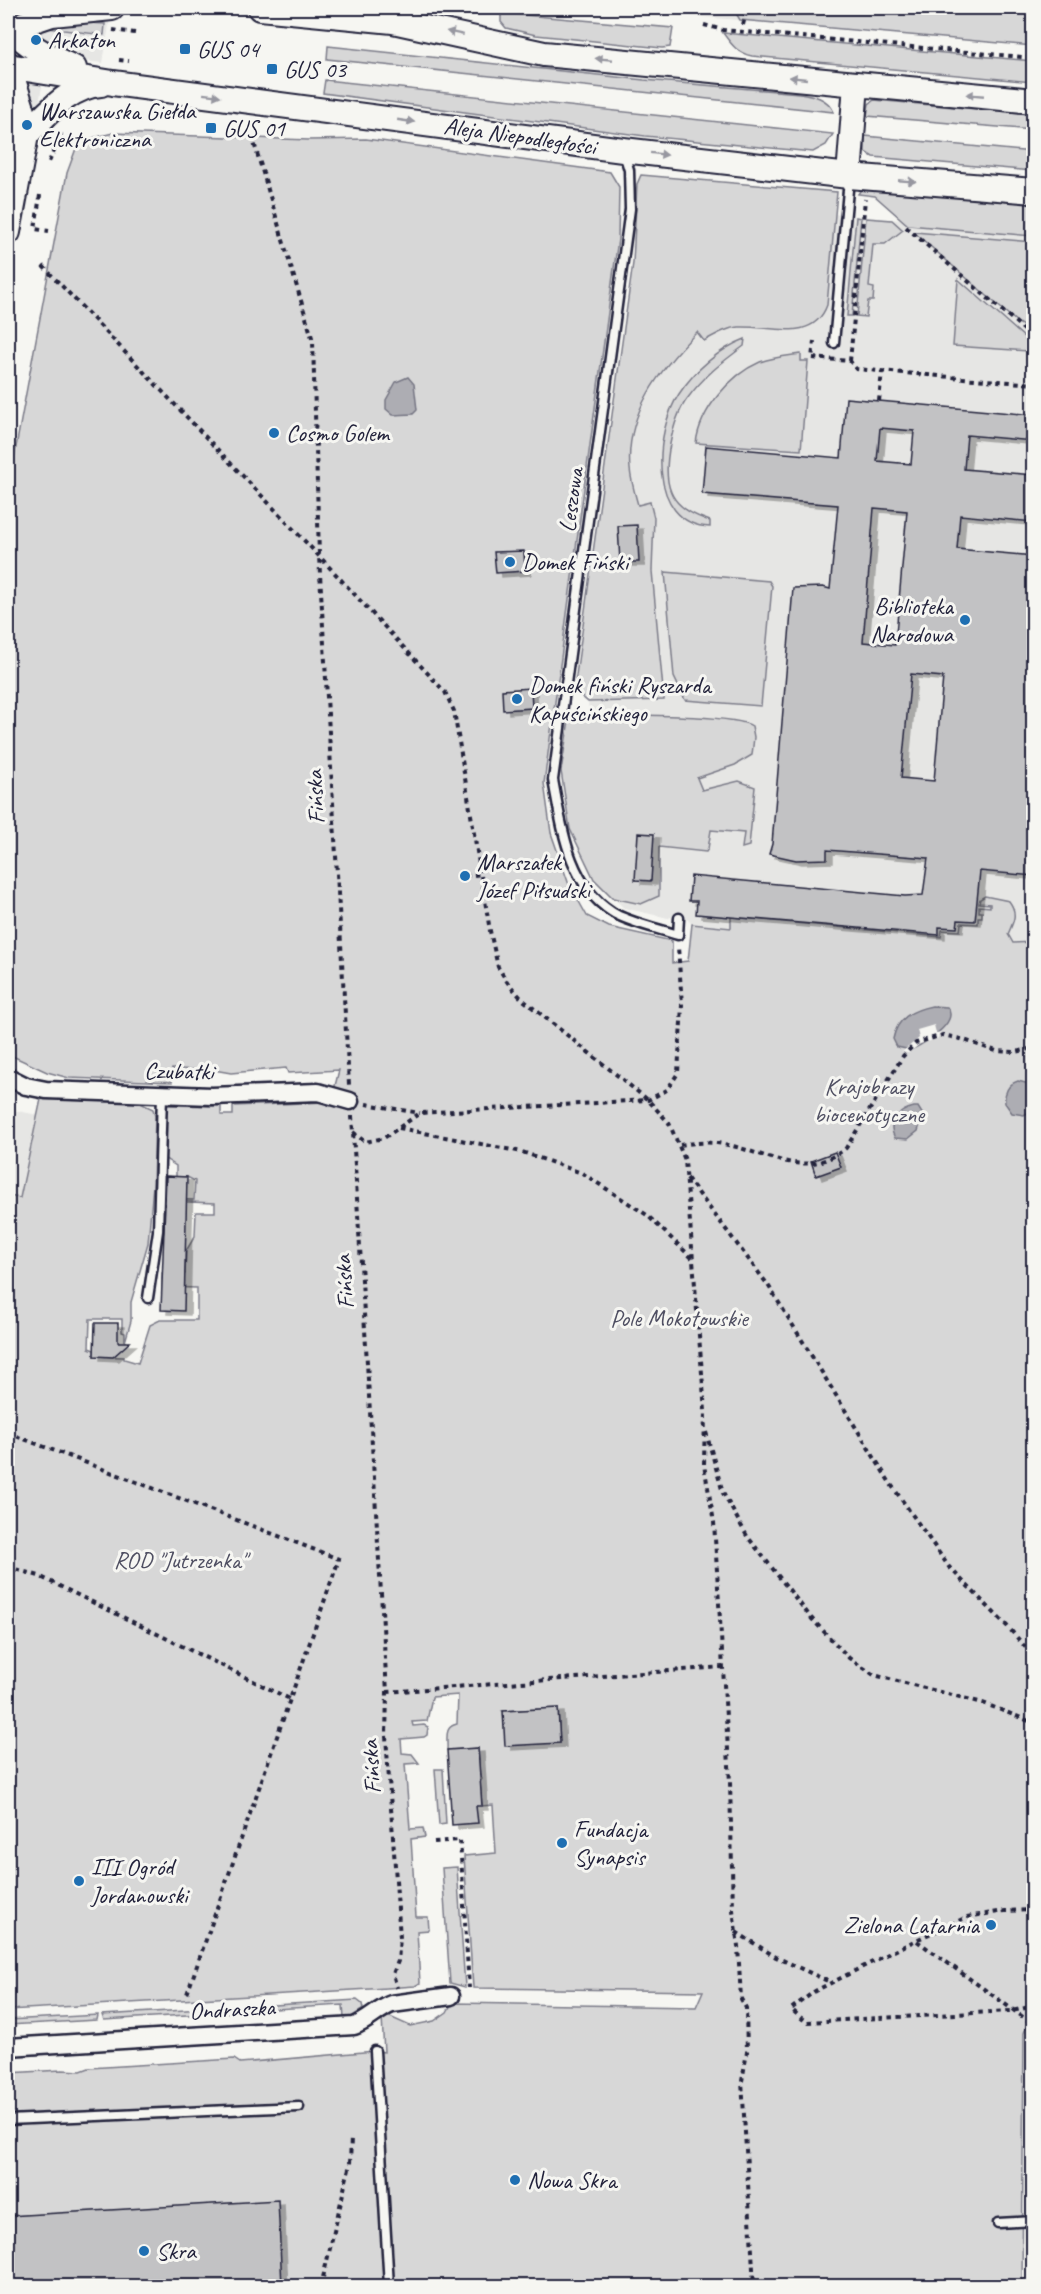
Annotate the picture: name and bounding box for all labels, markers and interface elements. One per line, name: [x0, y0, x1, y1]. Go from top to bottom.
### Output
place label: Arkaton: [48, 25, 116, 55]
one-way arrow: [446, 28, 464, 38]
marker: Arkaton: [29, 33, 43, 47]
place label: GUS 04: [197, 34, 261, 64]
marker: GUS 04: [178, 42, 192, 56]
place label: GUS 03: [284, 54, 348, 84]
one-way arrow: [595, 54, 614, 64]
marker: GUS 03: [265, 62, 279, 76]
one-way arrow: [789, 73, 808, 83]
one-way arrow: [966, 90, 985, 100]
one-way arrow: [203, 91, 222, 100]
place label: Warszawska Giełda Elektroniczna: [39, 96, 197, 154]
street label: Aleja Niepodległości: [442, 110, 600, 162]
place label: GUS 01: [223, 113, 286, 143]
one-way arrow: [396, 116, 415, 125]
marker: Warszawska Giełda Elektroniczna: [20, 118, 34, 132]
marker: GUS 01: [204, 121, 218, 135]
one-way arrow: [650, 149, 669, 159]
one-way arrow: [898, 176, 917, 185]
place label: Cosmo Golem: [286, 418, 391, 448]
marker: Cosmo Golem: [267, 426, 281, 440]
street label: Leszowa: [552, 464, 591, 534]
place label: Domek Fiński: [522, 547, 631, 577]
marker: Domek Fiński: [503, 555, 517, 569]
place label: Biblioteka Narodowa: [870, 591, 955, 649]
marker: Biblioteka Narodowa: [958, 613, 972, 627]
place label: Domek fiński Ryszarda Kapuścińskiego: [529, 670, 713, 728]
marker: Domek fiński Ryszarda Kapuścińskiego: [510, 692, 524, 706]
street label: Fińska: [299, 768, 331, 825]
place label: Marszałek Józef Piłsudski: [476, 847, 592, 905]
marker: Marszałek Józef Piłsudski: [458, 869, 472, 883]
street label: Czubatki: [144, 1055, 218, 1087]
park label: Krajobrazy biocenotyczne: [814, 1071, 926, 1129]
street label: Fińska: [327, 1253, 361, 1310]
park label: Pole Mokotowskie: [610, 1303, 750, 1333]
park label: ROD "Jutrzenka": [114, 1545, 252, 1575]
street label: Fińska: [354, 1738, 388, 1795]
place label: Fundacja Synapsis: [574, 1814, 649, 1872]
marker: Fundacja Synapsis: [555, 1836, 569, 1850]
place label: III Ogród Jordanowski: [90, 1852, 190, 1910]
marker: III Ogród Jordanowski: [72, 1874, 86, 1888]
place label: Zielona Latarnia: [843, 1910, 980, 1940]
marker: Zielona Latarnia: [984, 1918, 998, 1932]
street label: Ondraszka: [189, 1992, 277, 2026]
place label: Nowa Skra: [527, 2165, 619, 2195]
marker: Nowa Skra: [508, 2173, 522, 2187]
place label: Skra: [156, 2236, 197, 2266]
marker: Skra: [137, 2244, 151, 2258]

